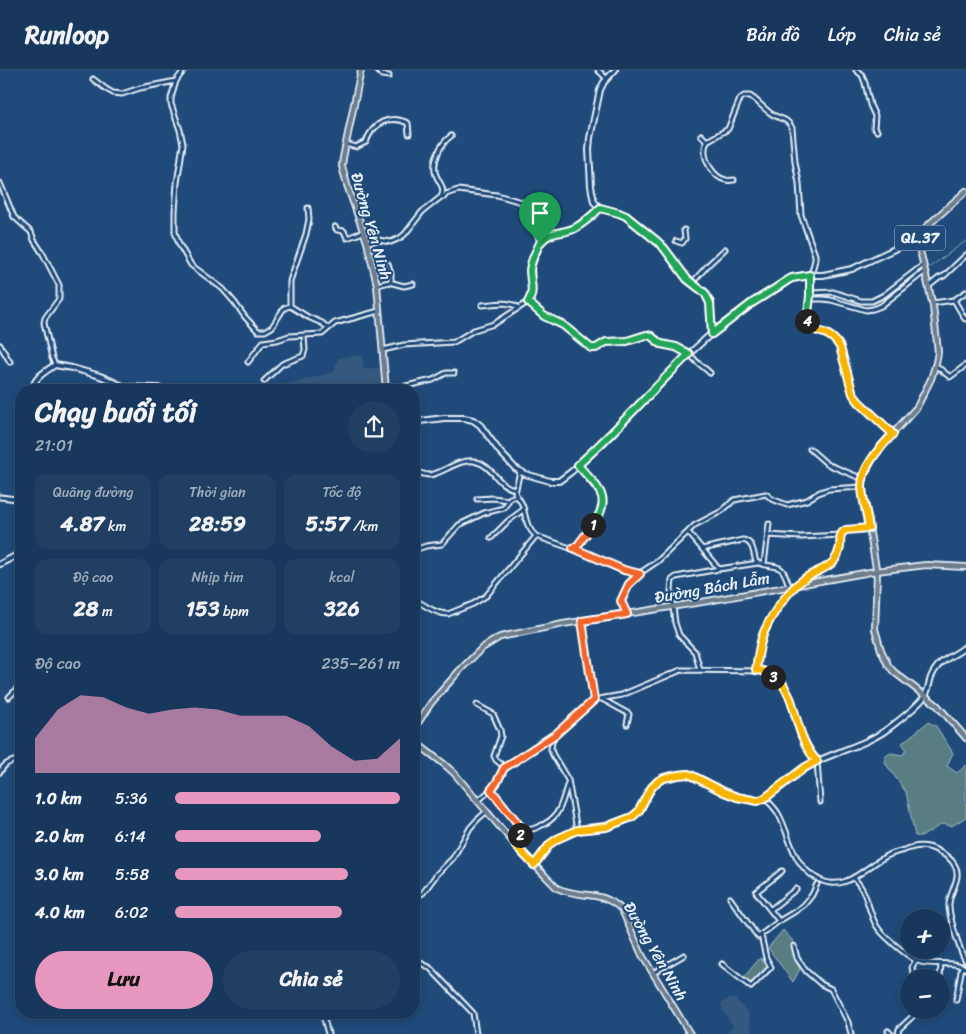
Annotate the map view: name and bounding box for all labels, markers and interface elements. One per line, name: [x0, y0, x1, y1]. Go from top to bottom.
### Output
text: Runloop: [25, 14, 109, 56]
text: Bản đồ: [746, 19, 800, 51]
text: Lớp: [828, 19, 856, 51]
text: Chia sẻ: [884, 19, 941, 51]
street label: Đường Yên Ninh: [342, 169, 401, 283]
pin: [519, 192, 561, 243]
icon: arrive: [526, 199, 554, 227]
road number: QL.37: [895, 226, 945, 250]
pin: 4: [794, 308, 820, 334]
text: 4: [803, 309, 812, 334]
text: Chạy buổi tối: [35, 387, 196, 436]
button: share: [348, 401, 400, 453]
text: 21:01: [35, 431, 73, 460]
text: Quãng đường: [53, 480, 134, 505]
text: Thời gian: [189, 480, 246, 505]
text: Tốc độ: [322, 480, 361, 505]
text: 4.87: [60, 505, 104, 543]
text: 28:59: [189, 505, 246, 543]
text: 5:57: [305, 505, 349, 543]
pin: 1: [580, 512, 606, 538]
text: 1: [590, 513, 597, 538]
text: km: [104, 514, 126, 539]
text: /km: [349, 514, 378, 539]
street label: Đường Bách Lẫm: [652, 563, 772, 612]
text: Độ cao: [73, 565, 113, 590]
text: Nhịp tim: [191, 565, 244, 590]
text: kcal: [329, 565, 355, 590]
text: 28: [74, 590, 98, 628]
text: 153: [186, 590, 219, 628]
text: 326: [324, 590, 360, 628]
text: m: [98, 599, 113, 624]
text: bpm: [219, 599, 249, 624]
text: Độ cao: [35, 649, 81, 678]
text: 235–261 m: [322, 649, 400, 678]
pin: 3: [760, 664, 786, 690]
text: 3: [770, 665, 777, 690]
text: 1.0 km: [35, 784, 82, 813]
text: 5:36: [115, 784, 147, 813]
text: 2.0 km: [35, 822, 84, 851]
text: 6:14: [115, 822, 146, 851]
pin: 2: [508, 822, 532, 848]
text: 2: [516, 823, 525, 848]
text: 3.0 km: [35, 860, 84, 889]
text: 5:58: [115, 860, 149, 889]
street label: Đường Yên Ninh: [615, 896, 696, 1006]
text: 4.0 km: [35, 898, 85, 927]
text: 6:02: [115, 898, 148, 927]
map controls: [900, 909, 950, 1019]
button: +: [900, 909, 950, 959]
button: Lưu: [35, 951, 213, 1009]
button: Chia sẻ: [223, 951, 400, 1009]
button: −: [900, 969, 950, 1019]

